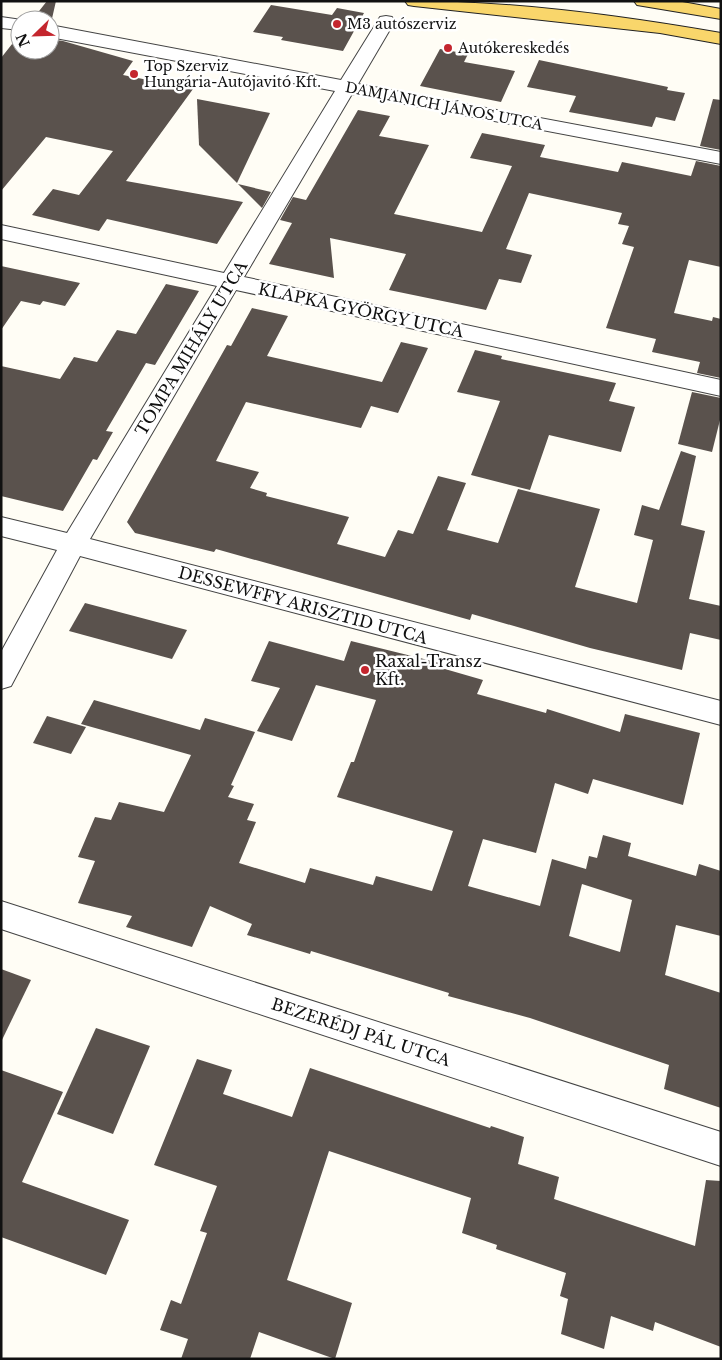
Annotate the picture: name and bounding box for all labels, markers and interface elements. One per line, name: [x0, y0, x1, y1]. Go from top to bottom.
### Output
north arrow: [10, 10, 60, 60]
place label: M3 autószerviz: [347, 15, 457, 33]
marker: M3 autószerviz: [331, 18, 343, 30]
text: N: [12, 31, 34, 50]
place label: Autókereskedés: [457, 39, 569, 57]
marker: Autókereskedés: [442, 42, 454, 54]
place label: Top Szerviz Hungária-Autójavitó Kft.: [144, 57, 321, 91]
marker: Top Szerviz Hungária-Autójavitó Kft.: [128, 68, 140, 80]
street label: DAMJANICH JÁNOS UTCA: [344, 78, 544, 134]
street label: TOMPA MIHÁLY UTCA: [131, 256, 252, 439]
street label: KLAPKA GYÖRGY UTCA: [256, 278, 466, 342]
street label: DESSEWFFY ARISZTID UTCA: [176, 562, 430, 648]
place label: Raxal-Transz Kft.: [375, 651, 482, 689]
marker: Raxal-Transz Kft.: [359, 664, 371, 676]
street label: BEZERÉDJ PÁL UTCA: [269, 994, 453, 1071]

